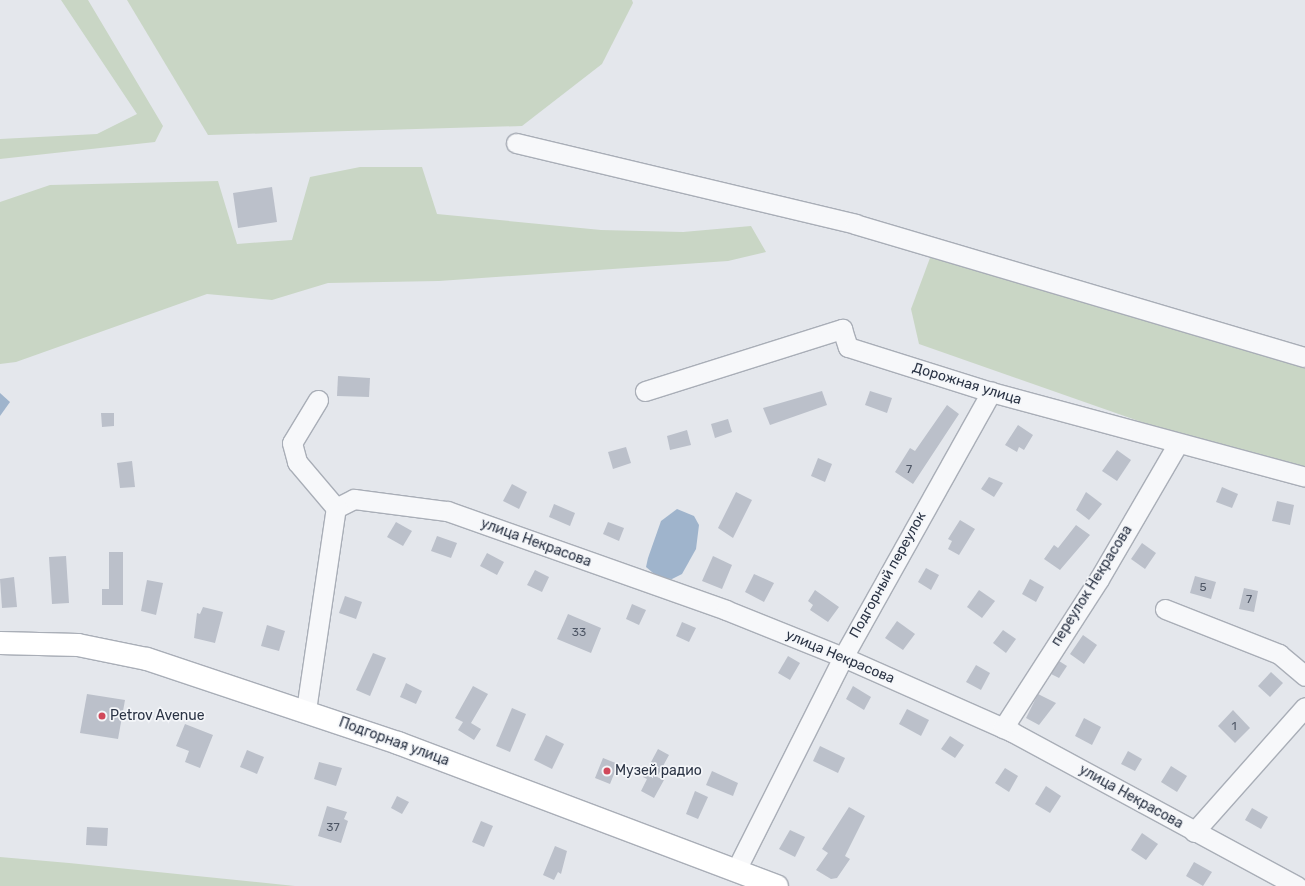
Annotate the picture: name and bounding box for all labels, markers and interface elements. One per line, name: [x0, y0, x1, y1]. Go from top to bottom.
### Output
street label: Дорожная улица: [910, 359, 1024, 409]
house number: 7: [906, 463, 912, 477]
street label: Подгорный переулок: [846, 509, 930, 641]
street label: улица Некрасова: [478, 515, 594, 571]
street label: переулок Некрасова: [1048, 523, 1136, 649]
house number: 5: [1199, 581, 1207, 595]
house number: 7: [1246, 593, 1252, 607]
house number: 33: [572, 626, 586, 640]
street label: улица Некрасова: [783, 627, 897, 687]
place label: Petrov Avenue: [110, 708, 205, 724]
marker: Petrov Avenue: [97, 711, 107, 721]
street label: Подгорная улица: [337, 714, 451, 770]
house number: 1: [1231, 720, 1237, 734]
street label: улица Некрасова: [1076, 761, 1186, 833]
place label: Музей радио: [615, 763, 702, 779]
marker: Музей радио: [602, 766, 612, 776]
house number: 37: [326, 821, 340, 835]

